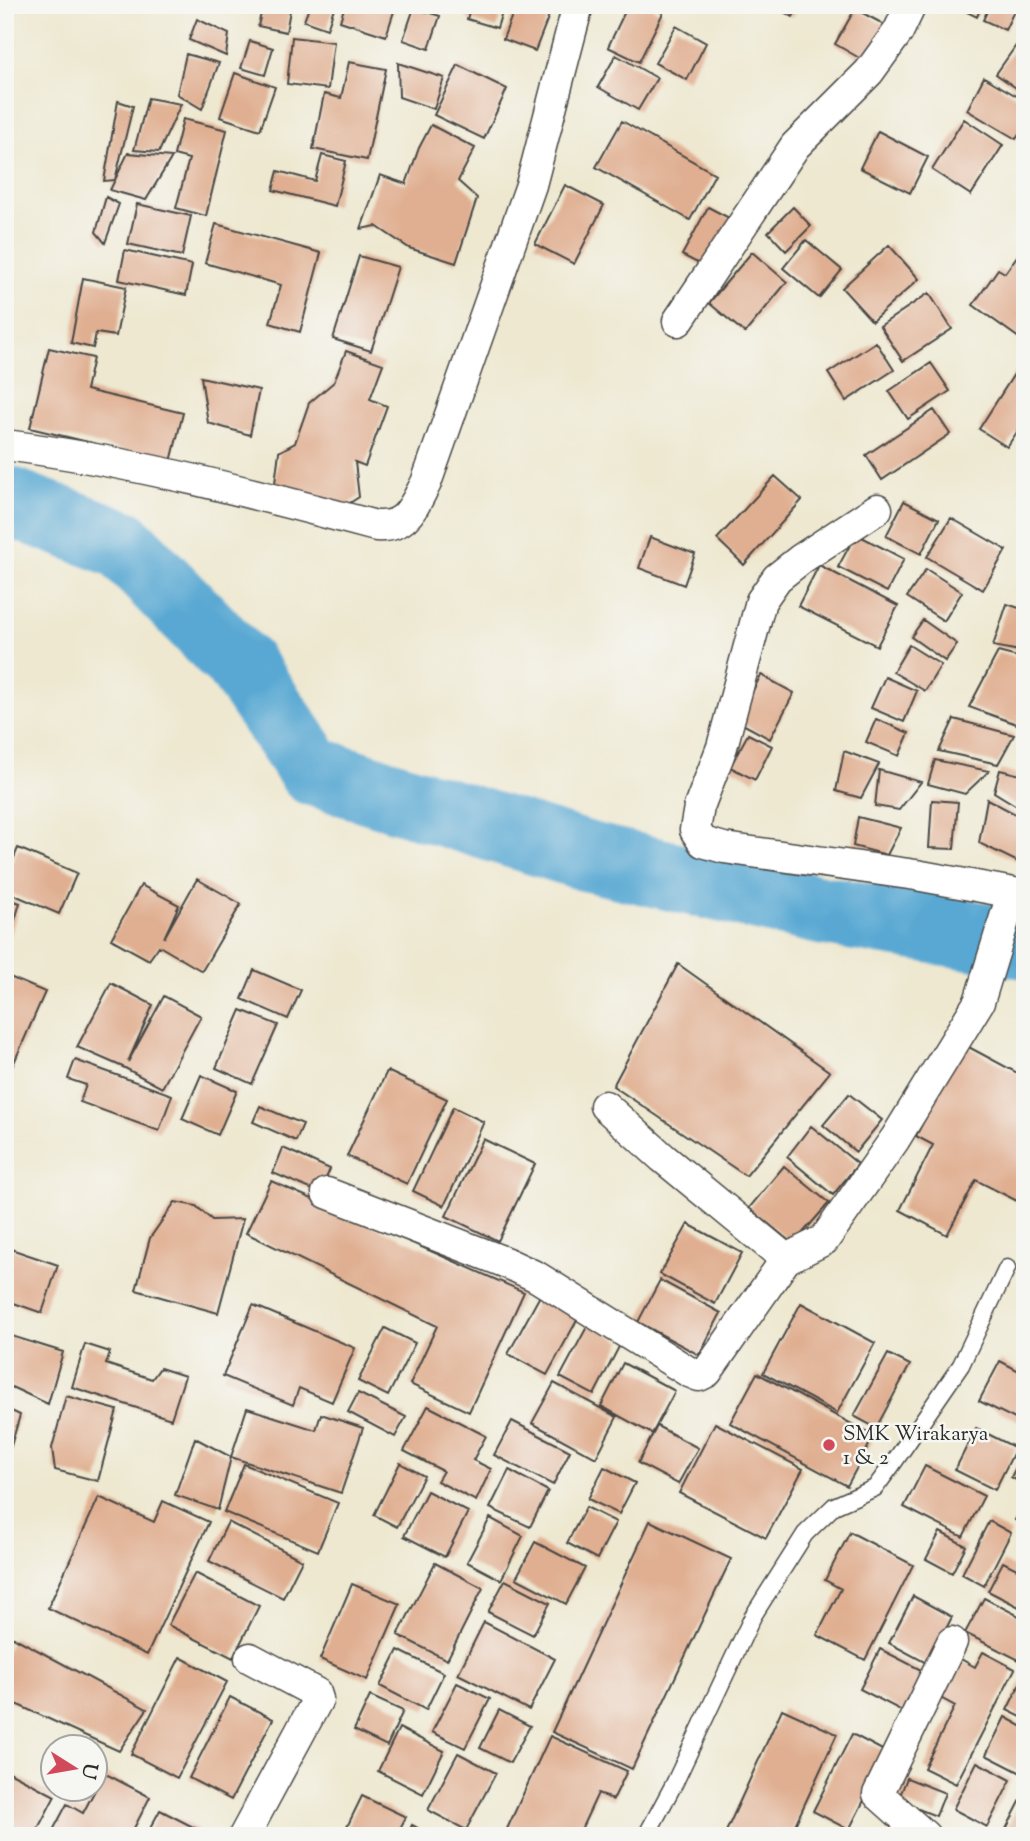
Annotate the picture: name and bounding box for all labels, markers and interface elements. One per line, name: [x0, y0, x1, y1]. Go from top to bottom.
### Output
place label: SMK Wirakarya 1 & 2: [843, 1420, 989, 1474]
marker: SMK Wirakarya 1 & 2: [821, 1437, 837, 1453]
north arrow: [38, 1732, 108, 1802]
text: U: [73, 1761, 103, 1781]

